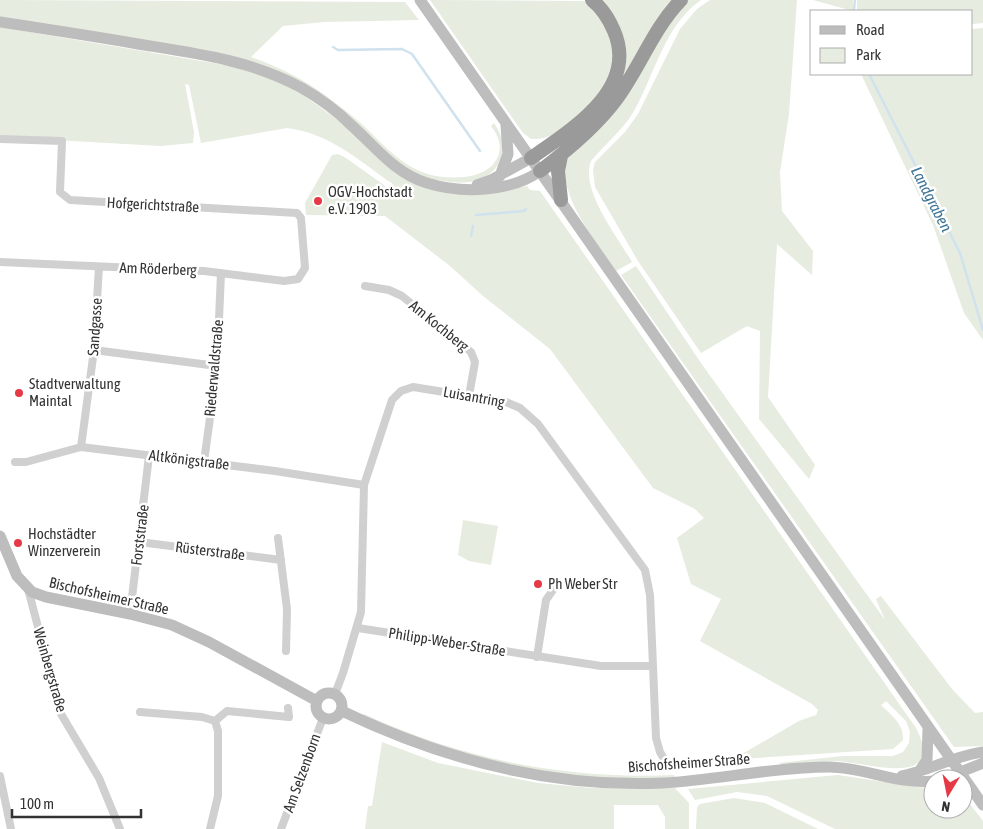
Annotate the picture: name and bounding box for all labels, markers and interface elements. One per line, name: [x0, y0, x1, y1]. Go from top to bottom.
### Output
legend: [810, 10, 973, 75]
text: Road: [856, 21, 885, 38]
text: Park: [856, 46, 881, 63]
water label: Landgraben: [907, 163, 956, 235]
place label: OGV-Hochstadt e.V. 1903: [328, 183, 412, 217]
street label: Hofgerichtstraße: [106, 194, 200, 215]
marker: OGV-Hochstadt e.V. 1903: [312, 195, 324, 207]
street label: Am Röderberg: [119, 259, 198, 278]
street label: Sandgasse: [84, 297, 105, 357]
street label: Am Kochberg: [406, 297, 473, 355]
street label: Riederwaldstraße: [201, 319, 226, 417]
place label: Stadtverwaltung Maintal: [29, 375, 121, 409]
street label: Luisantring: [442, 383, 507, 410]
marker: Stadtverwaltung Maintal: [13, 387, 25, 399]
street label: Altkönigstraße: [148, 446, 230, 473]
street label: Forststraße: [127, 503, 152, 566]
place label: Hochstädter Winzerverein: [28, 525, 101, 559]
marker: Hochstädter Winzerverein: [12, 537, 24, 549]
street label: Rüsterstraße: [174, 538, 246, 563]
street label: Bischofsheimer Straße: [48, 573, 171, 618]
place label: Ph Weber Str: [548, 575, 618, 592]
marker: Ph Weber Str: [532, 578, 544, 590]
street label: Philipp-Weber-Straße: [387, 624, 507, 659]
street label: Weinbergstraße: [30, 626, 71, 714]
street label: Am Selzenborn: [279, 731, 324, 814]
street label: Bischofsheimer Straße: [627, 750, 751, 775]
north arrow: [923, 769, 973, 819]
scale bar: [12, 786, 141, 818]
text: 100 m: [20, 795, 54, 812]
text: N: [940, 798, 951, 815]

